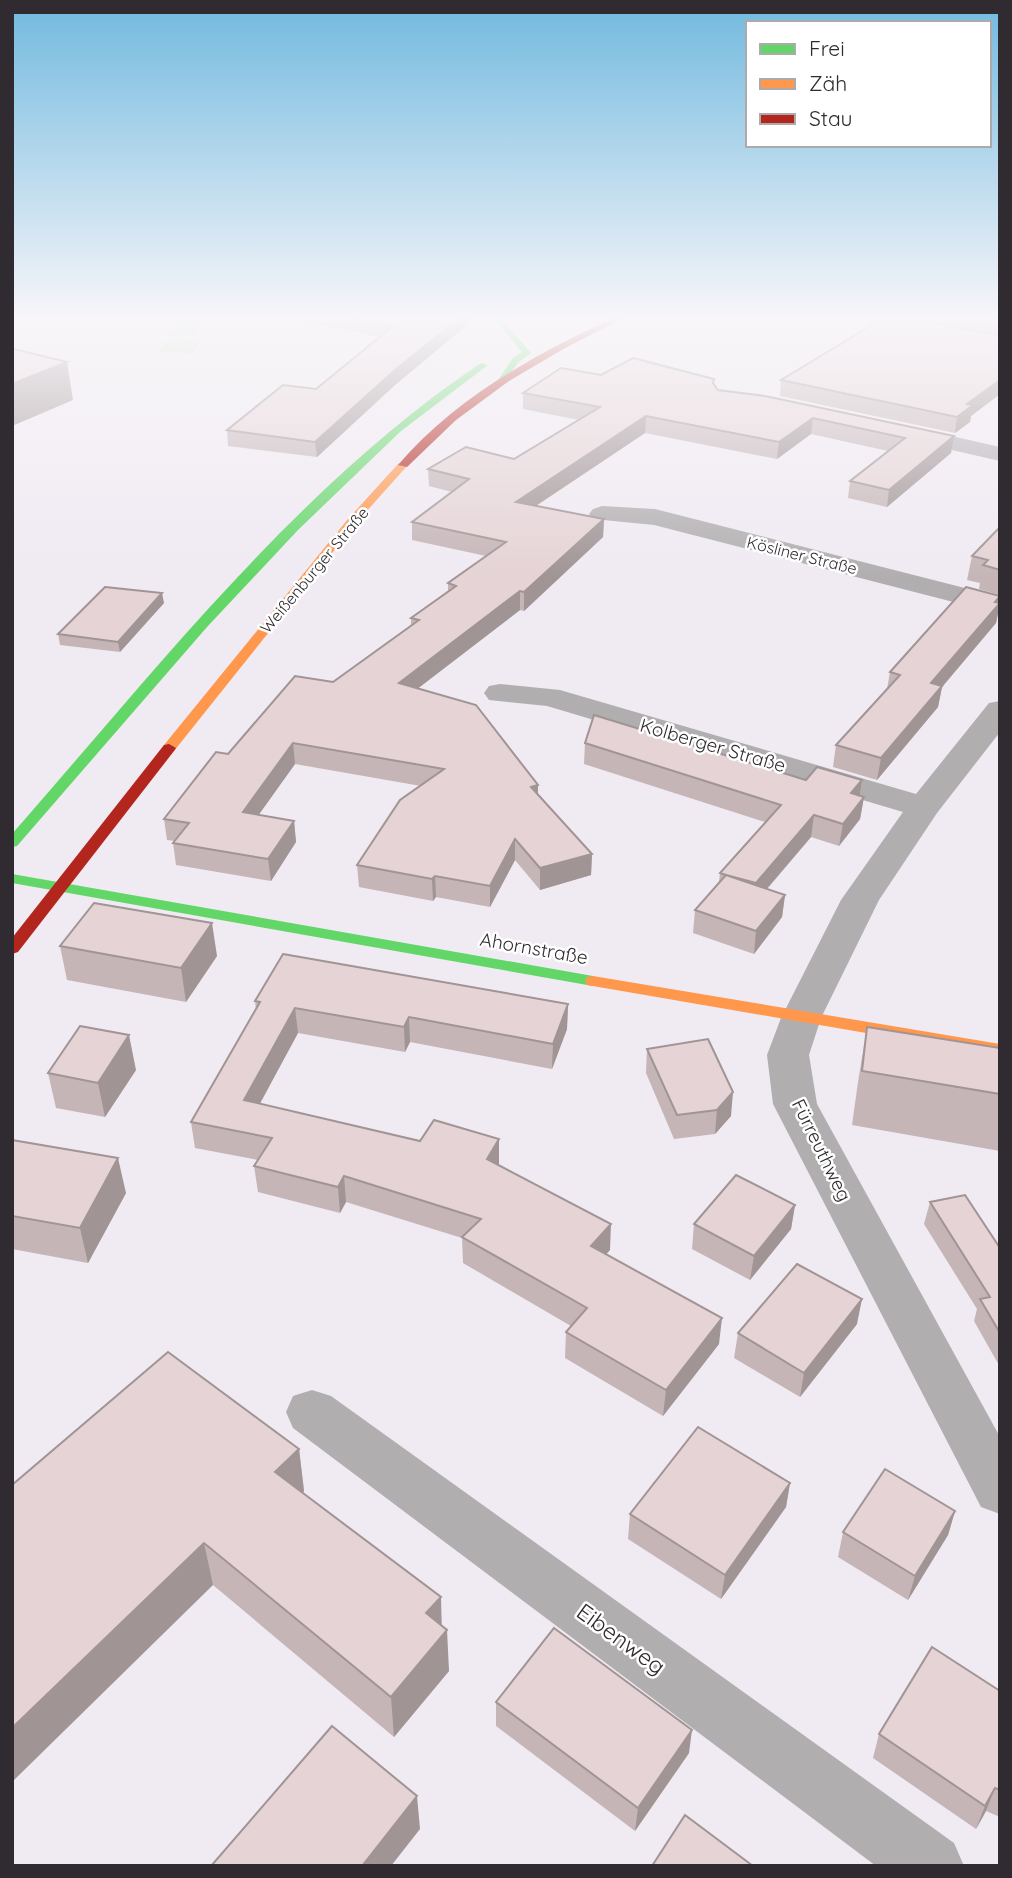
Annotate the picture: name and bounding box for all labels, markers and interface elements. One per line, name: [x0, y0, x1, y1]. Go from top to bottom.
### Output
legend: [746, 21, 991, 147]
text: Frei: [809, 35, 845, 61]
text: Zäh: [809, 70, 847, 96]
text: Stau: [809, 105, 852, 131]
street label: Weißenburger Straße: [255, 503, 373, 637]
street label: Kösliner Straße: [745, 532, 859, 578]
street label: Kolberger Straße: [637, 713, 789, 777]
street label: Ahornstraße: [478, 927, 590, 969]
street label: Fürreuthweg: [787, 1095, 857, 1205]
street label: Eibenweg: [571, 1597, 671, 1681]

